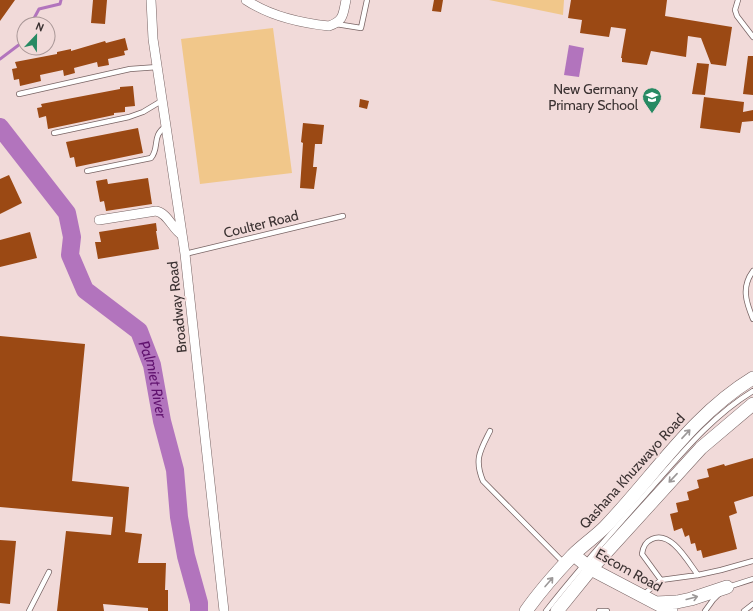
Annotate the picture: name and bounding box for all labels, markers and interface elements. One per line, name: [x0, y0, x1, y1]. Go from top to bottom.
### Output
north arrow: [16, 16, 56, 56]
text: N: [34, 19, 46, 35]
place label: New Germany Primary School: [548, 80, 639, 114]
school or university icon: New Germany Primary School: [641, 86, 663, 114]
street label: Coulter Road: [222, 206, 300, 242]
street label: Broadway Road: [163, 260, 191, 354]
water label: Palmiet River: [135, 338, 171, 421]
street label: Qashana Khuzwayo Road: [575, 410, 689, 532]
one-way arrow: [682, 429, 691, 439]
one-way arrow: [669, 473, 678, 484]
street label: Escom Road: [593, 544, 665, 596]
one-way arrow: [544, 577, 553, 587]
one-way arrow: [686, 594, 699, 602]

